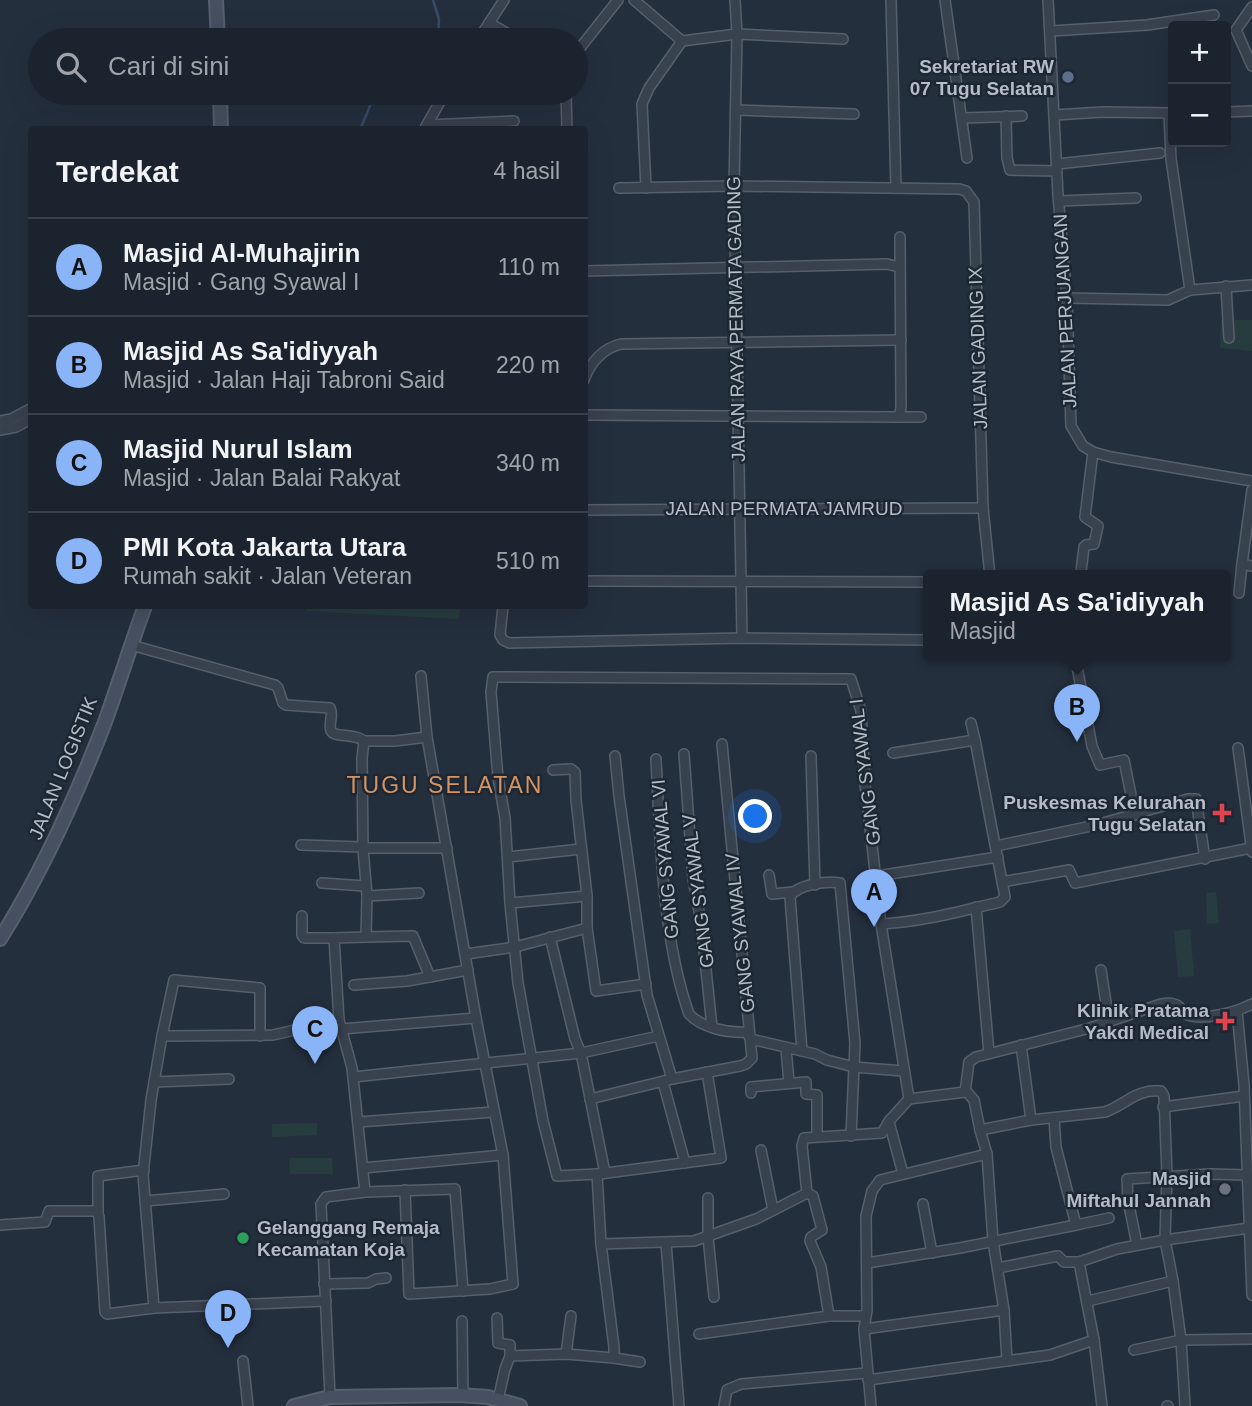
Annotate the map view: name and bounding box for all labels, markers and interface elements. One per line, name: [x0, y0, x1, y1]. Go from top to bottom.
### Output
map controls: [1168, 21, 1231, 147]
button: +: [1168, 21, 1231, 84]
search box: [28, 28, 588, 105]
icon: search: [52, 48, 90, 86]
text: Cari di sini: [108, 51, 229, 81]
place label: Sekretariat RW 07 Tugu Selatan: [910, 56, 1054, 99]
marker: Sekretariat RW 07 Tugu Selatan: [1060, 69, 1076, 85]
button: −: [1168, 84, 1231, 147]
text: Terdekat: [56, 155, 179, 188]
text: 4 hasil: [494, 158, 560, 184]
street label: JALAN RAYA PERMATA GADING: [723, 176, 749, 462]
street label: JALAN PERJUANGAN: [1049, 213, 1081, 409]
text: Masjid Al-Muhajirin: [123, 238, 360, 268]
text: A: [71, 254, 87, 280]
text: 110 m: [498, 254, 560, 280]
street label: JALAN GADING IX: [965, 266, 991, 430]
text: Masjid · Gang Syawal I: [123, 269, 359, 295]
text: Masjid As Sa'idiyyah: [123, 336, 378, 366]
text: B: [71, 352, 87, 378]
text: 220 m: [496, 352, 560, 378]
text: Masjid · Jalan Haji Tabroni Said: [123, 367, 445, 393]
text: Masjid Nurul Islam: [123, 434, 353, 464]
text: C: [71, 450, 87, 476]
text: 340 m: [496, 450, 560, 476]
text: Masjid · Jalan Balai Rakyat: [123, 465, 400, 491]
street label: JALAN PERMATA JAMRUD: [666, 498, 902, 519]
text: PMI Kota Jakarta Utara: [123, 532, 406, 562]
text: D: [71, 548, 87, 574]
text: 510 m: [496, 548, 560, 574]
text: Rumah sakit · Jalan Veteran: [123, 563, 412, 589]
popup: [923, 570, 1231, 661]
text: Masjid As Sa'idiyyah: [949, 587, 1205, 617]
text: Masjid: [949, 618, 1016, 644]
pin: B: [1054, 684, 1100, 742]
street label: JALAN LOGISTIK: [25, 693, 101, 842]
street label: GANG SYAWAL I: [846, 698, 884, 846]
district label: TUGU SELATAN: [347, 772, 543, 798]
street label: GANG SYAWAL VI: [648, 778, 682, 940]
place label: Puskesmas Kelurahan Tugu Selatan: [1003, 792, 1206, 835]
your location: [738, 799, 772, 833]
marker: Puskesmas Kelurahan Tugu Selatan: [1212, 803, 1232, 823]
street label: GANG SYAWAL V: [678, 813, 718, 969]
street label: GANG SYAWAL IV: [721, 852, 759, 1014]
pin: A: [851, 869, 897, 927]
place label: Klinik Pratama Yakdi Medical: [1077, 1000, 1209, 1043]
pin: C: [292, 1006, 338, 1064]
marker: Klinik Pratama Yakdi Medical: [1215, 1011, 1235, 1031]
place label: Masjid Miftahul Jannah: [1066, 1168, 1211, 1211]
marker: Masjid Miftahul Jannah: [1217, 1181, 1233, 1197]
place label: Gelanggang Remaja Kecamatan Koja: [257, 1217, 440, 1260]
marker: Gelanggang Remaja Kecamatan Koja: [235, 1230, 251, 1246]
pin: D: [205, 1290, 251, 1348]

